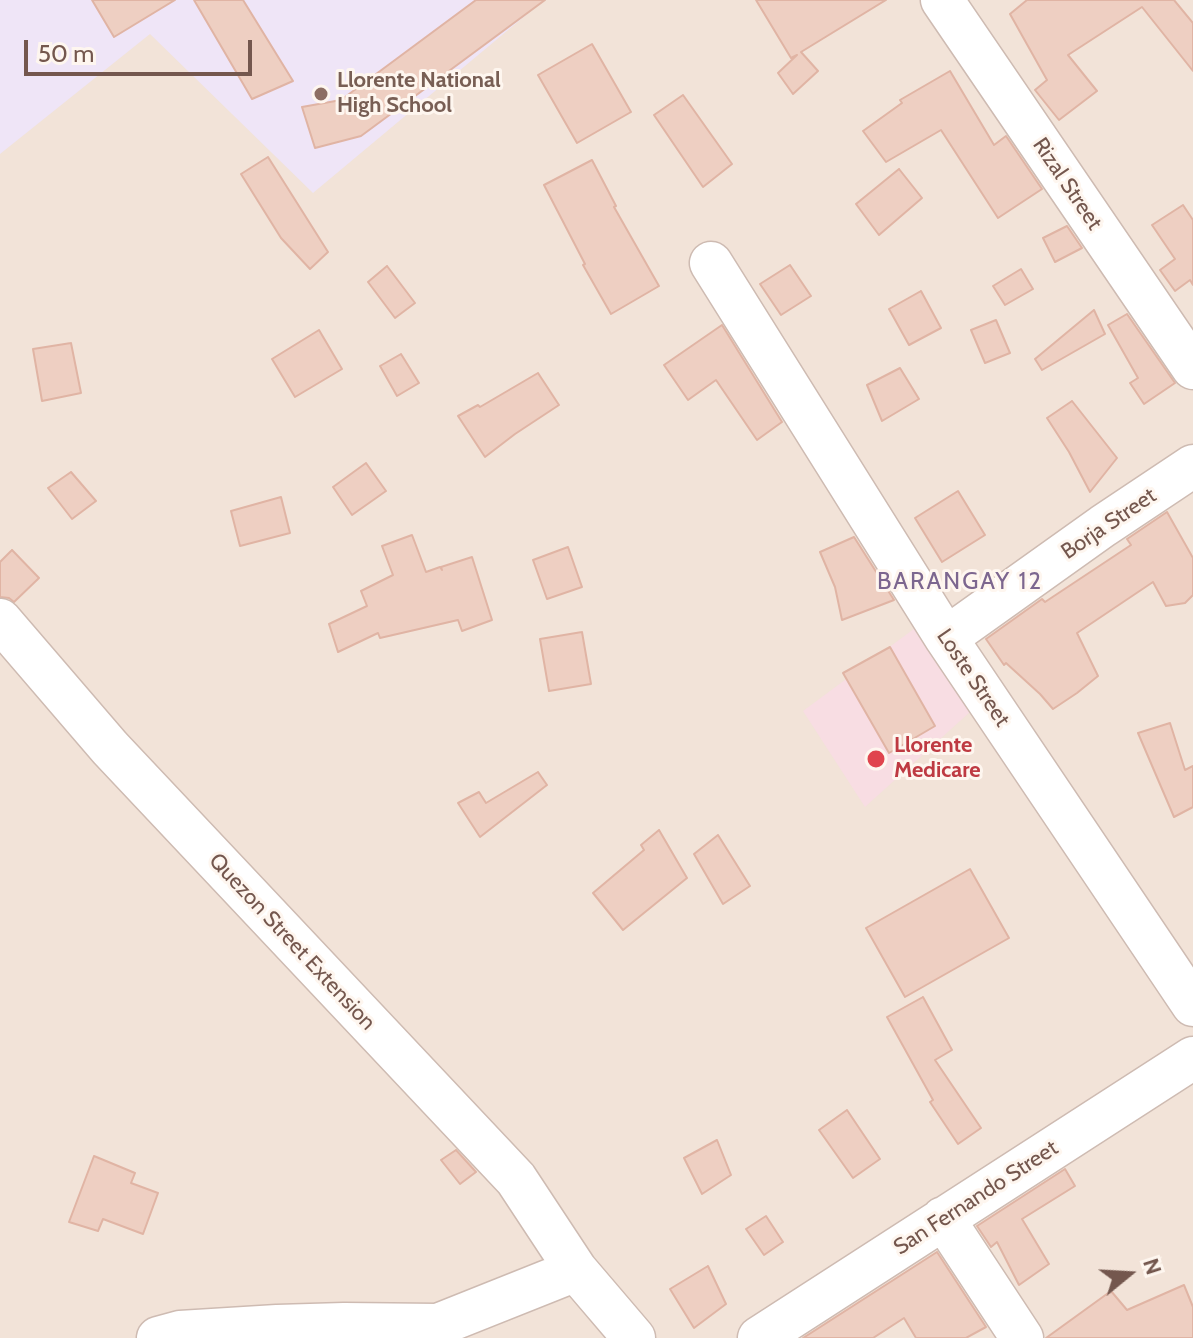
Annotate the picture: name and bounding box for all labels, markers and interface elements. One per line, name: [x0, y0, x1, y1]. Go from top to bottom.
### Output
scale bar: [28, 24, 256, 74]
text: 50 m: [38, 39, 94, 68]
place label: Llorente National High School: [337, 68, 501, 120]
marker: Llorente National High School: [312, 85, 330, 103]
street label: Rizal Street: [1027, 133, 1107, 235]
street label: Borja Street: [1056, 483, 1162, 565]
district label: BARANGAY 12: [877, 568, 1043, 596]
street label: Loste Street: [931, 624, 1015, 732]
place label: Llorente Medicare: [894, 733, 981, 784]
marker: Llorente Medicare: [865, 748, 887, 770]
street label: Quezon Street Extension: [203, 848, 381, 1036]
street label: San Fernando Street: [889, 1135, 1063, 1261]
north arrow: [1089, 1234, 1169, 1314]
text: N: [1137, 1255, 1168, 1278]

